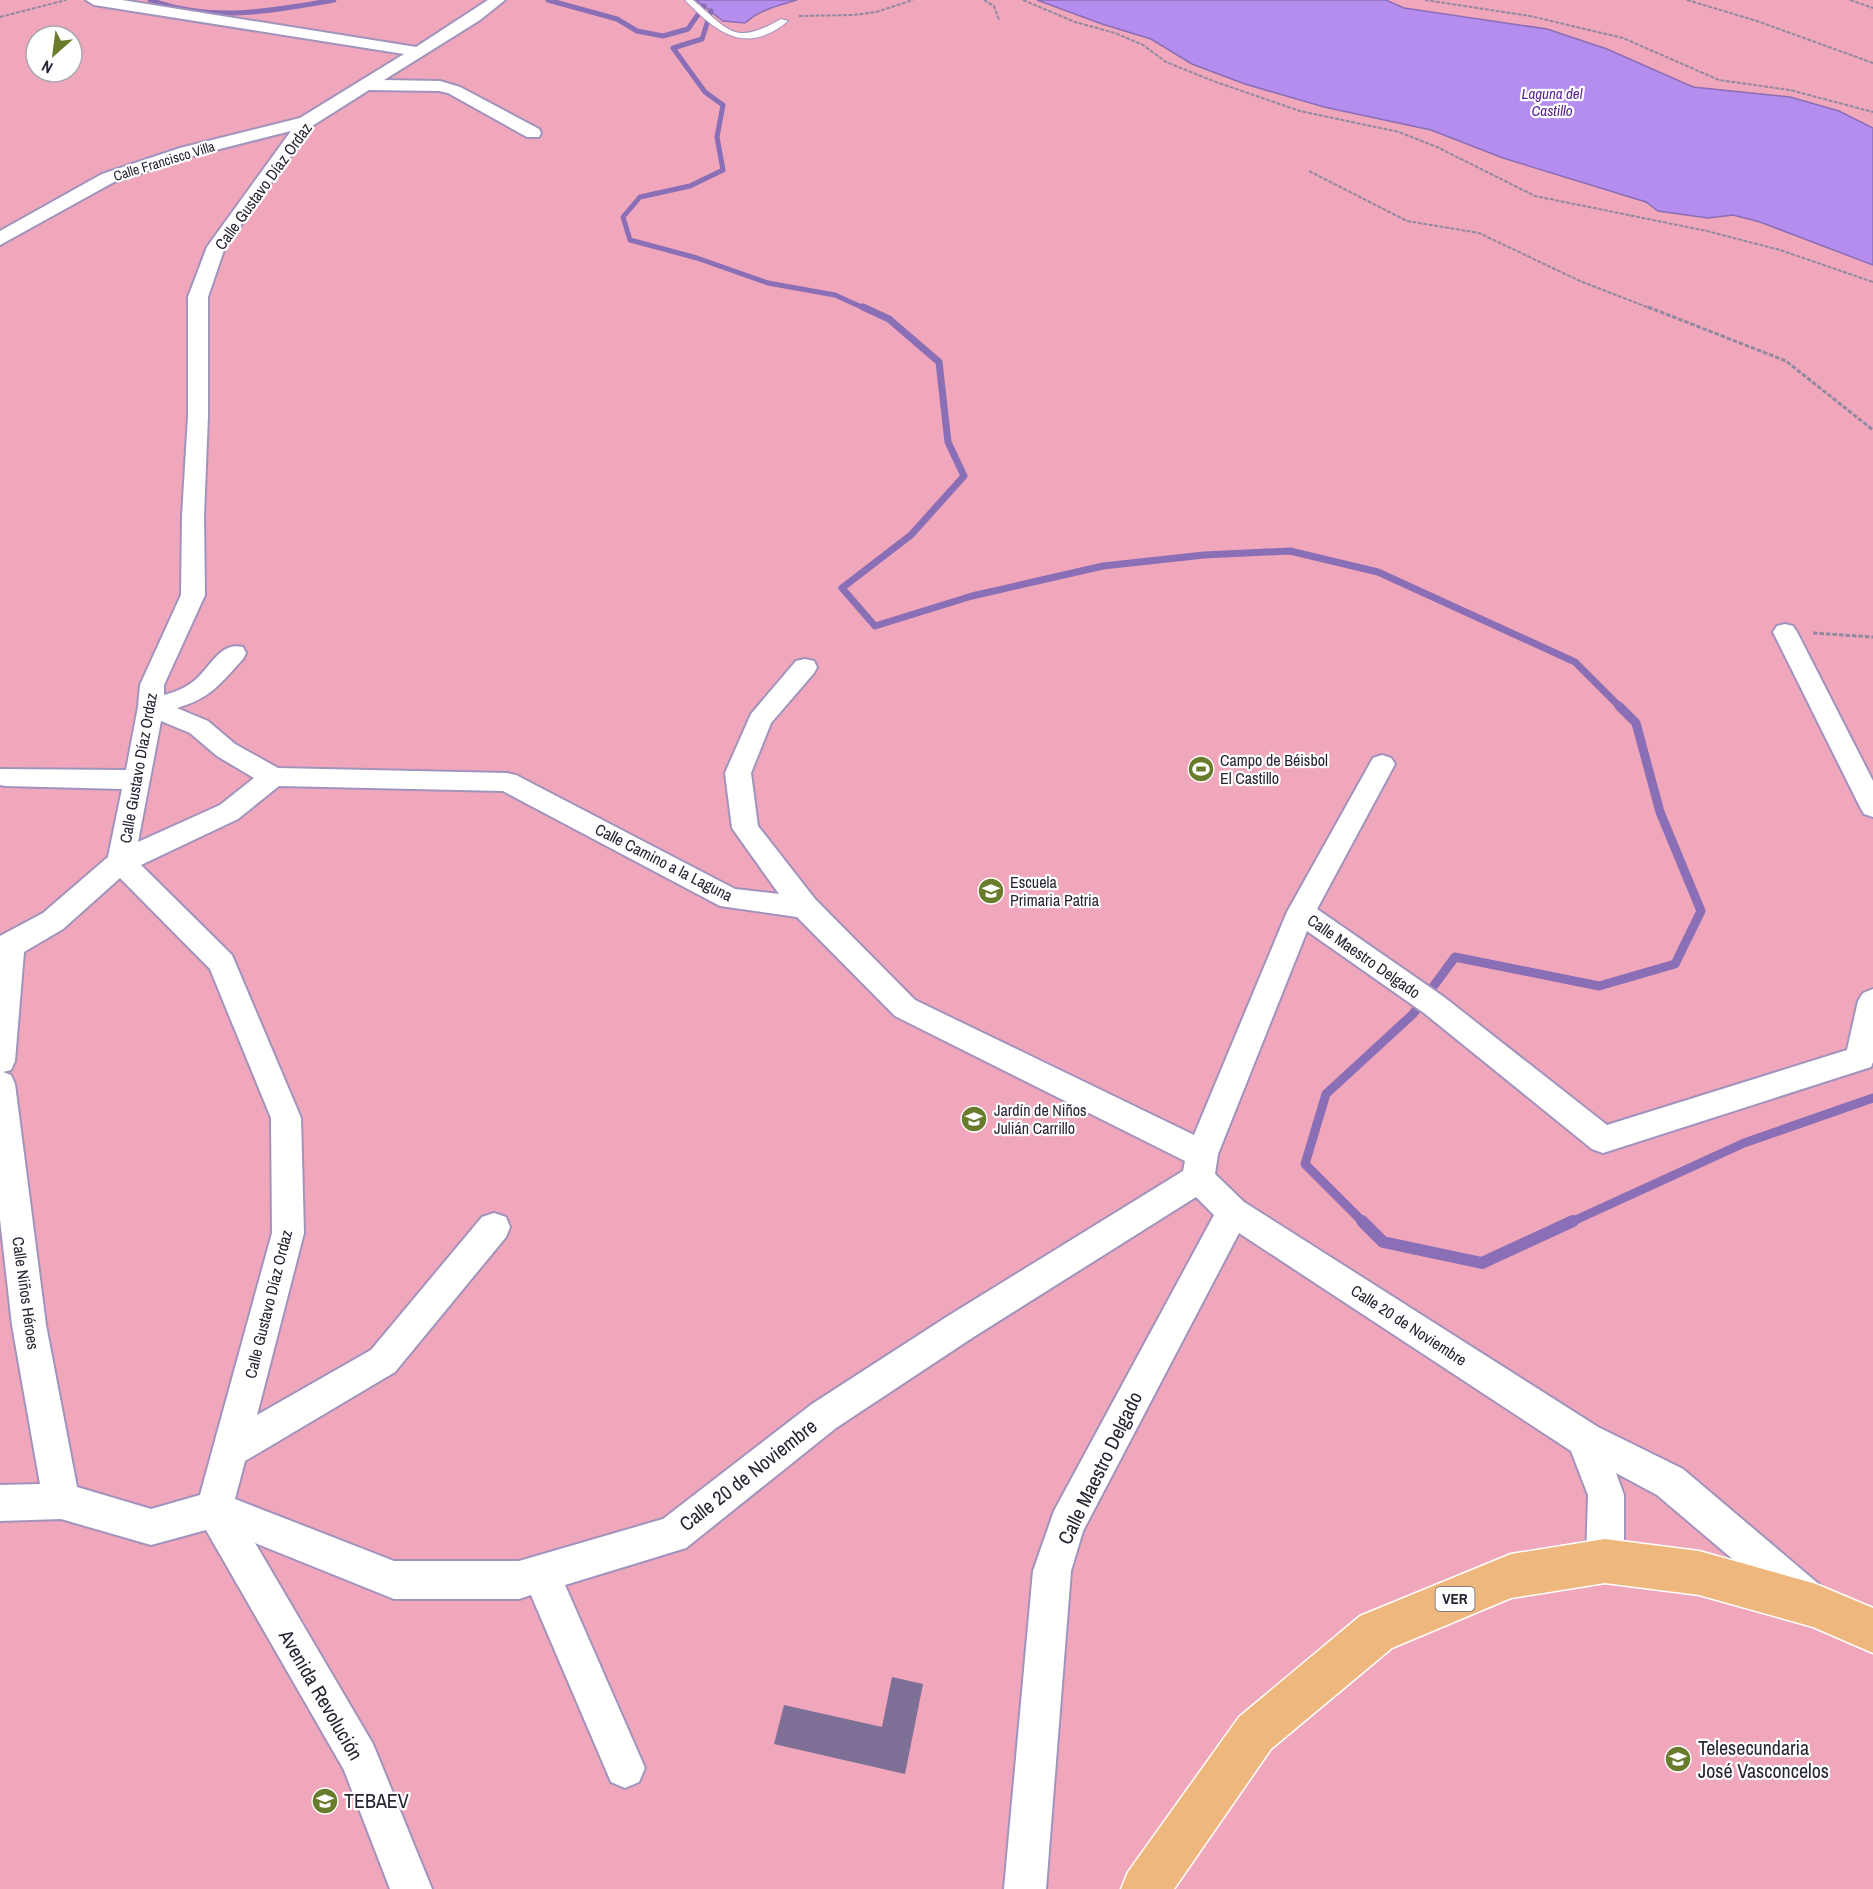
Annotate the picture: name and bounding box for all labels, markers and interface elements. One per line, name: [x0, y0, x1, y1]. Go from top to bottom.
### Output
north arrow: [24, 24, 84, 84]
text: N: [38, 55, 56, 79]
water label: Laguna del Castillo: [1522, 83, 1583, 121]
street label: Calle Gustavo Díaz Ordaz: [209, 118, 317, 254]
street label: Calle Francisco Villa: [111, 137, 217, 185]
street label: Calle Gustavo Díaz Ordaz: [114, 691, 162, 845]
place label: Campo de Béisbol El Castillo: [1220, 749, 1328, 789]
sports icon: Campo de Béisbol El Castillo: [1186, 754, 1216, 784]
street label: Calle Camino a la Laguna: [591, 818, 737, 907]
place label: Escuela Primaria Patria: [1010, 871, 1100, 911]
school or university icon: Escuela Primaria Patria: [976, 876, 1006, 906]
street label: Calle Maestro Delgado: [1303, 909, 1425, 1003]
place label: Jardín de Niños Julián Carrillo: [994, 1099, 1087, 1139]
school or university icon: Jardín de Niños Julián Carrillo: [959, 1104, 989, 1134]
street label: Calle Gustavo Díaz Ordaz: [239, 1227, 297, 1381]
street label: Calle Niños Héroes: [7, 1235, 45, 1351]
street label: Calle 20 de Noviembre: [1347, 1279, 1471, 1371]
street label: Calle Maestro Delgado: [1051, 1387, 1148, 1549]
street label: Calle 20 de Noviembre: [673, 1412, 822, 1537]
road number: VER: [1436, 1587, 1474, 1611]
street label: Avenida Revolución: [273, 1624, 370, 1765]
place label: Telesecundaria José Vasconcelos: [1698, 1734, 1829, 1784]
school or university icon: Telesecundaria José Vasconcelos: [1663, 1744, 1693, 1774]
school or university icon: TEBAEV: [310, 1786, 340, 1816]
place label: TEBAEV: [344, 1787, 409, 1814]

